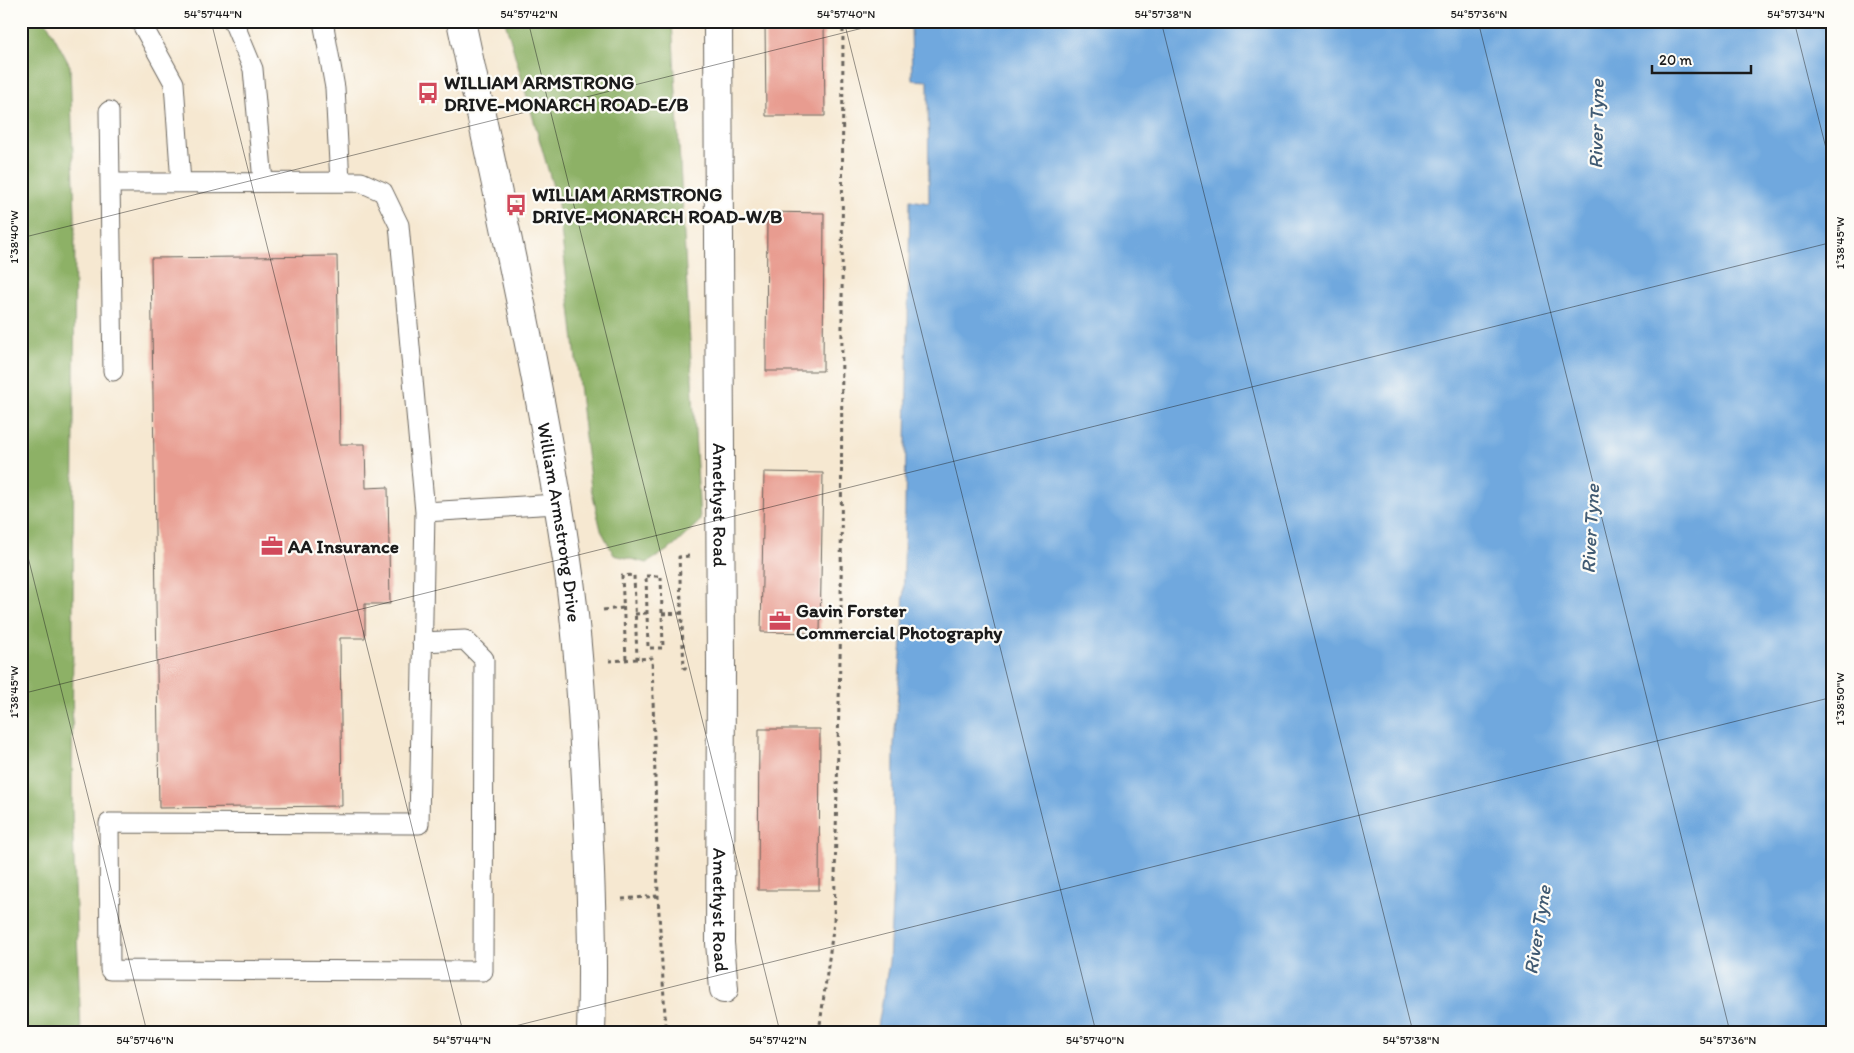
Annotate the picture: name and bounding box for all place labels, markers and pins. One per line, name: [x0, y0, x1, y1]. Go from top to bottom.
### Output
place label: WILLIAM ARMSTRONG DRIVE-MONARCH ROAD-E/B: [444, 71, 688, 116]
bus stop icon: WILLIAM ARMSTRONG DRIVE-MONARCH ROAD-E/B: [415, 80, 441, 106]
place label: WILLIAM ARMSTRONG DRIVE-MONARCH ROAD-W/B: [532, 183, 782, 228]
bus stop icon: WILLIAM ARMSTRONG DRIVE-MONARCH ROAD-W/B: [503, 192, 529, 218]
office icon: AA Insurance: [259, 533, 285, 559]
place label: AA Insurance: [287, 535, 399, 558]
place label: Gavin Forster Commercial Photography: [796, 599, 1003, 644]
office icon: Gavin Forster Commercial Photography: [767, 608, 793, 634]

